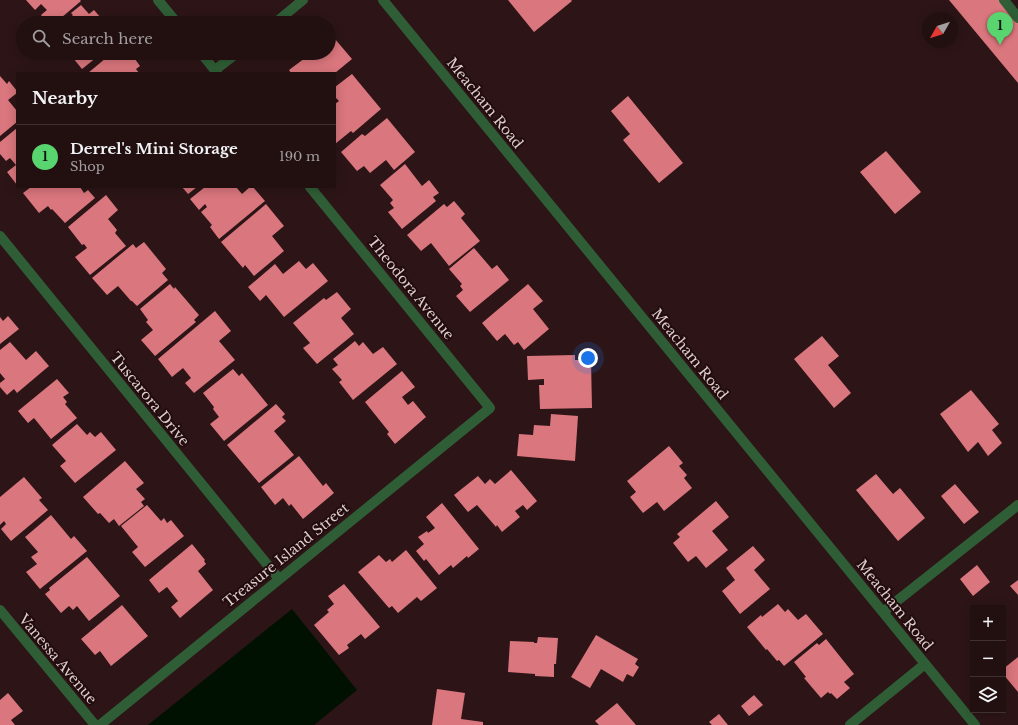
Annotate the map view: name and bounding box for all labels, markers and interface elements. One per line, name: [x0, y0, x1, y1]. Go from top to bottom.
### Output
north arrow: [922, 12, 958, 48]
pin: 1: [987, 12, 1013, 45]
search box: [16, 16, 336, 60]
icon: search: [30, 27, 52, 49]
text: Search here: [62, 29, 153, 48]
street label: Meacham Road: [443, 54, 528, 153]
text: Nearby: [32, 88, 98, 109]
text: Derrel's Mini Storage: [70, 139, 238, 158]
text: 1: [42, 148, 48, 165]
text: 190 m: [279, 148, 320, 165]
text: Shop: [70, 158, 105, 175]
street label: Theodora Avenue: [364, 233, 458, 343]
street label: Meacham Road: [648, 305, 733, 404]
street label: Tuscarora Drive: [107, 348, 193, 450]
your location: [578, 348, 598, 368]
street label: Treasure Island Street: [220, 498, 353, 611]
street label: Meacham Road: [853, 556, 938, 655]
map controls: [970, 605, 1006, 713]
button: +: [970, 605, 1006, 641]
street label: Vanessa Avenue: [14, 609, 101, 708]
button: −: [970, 641, 1006, 677]
button: layers: [970, 677, 1006, 713]

